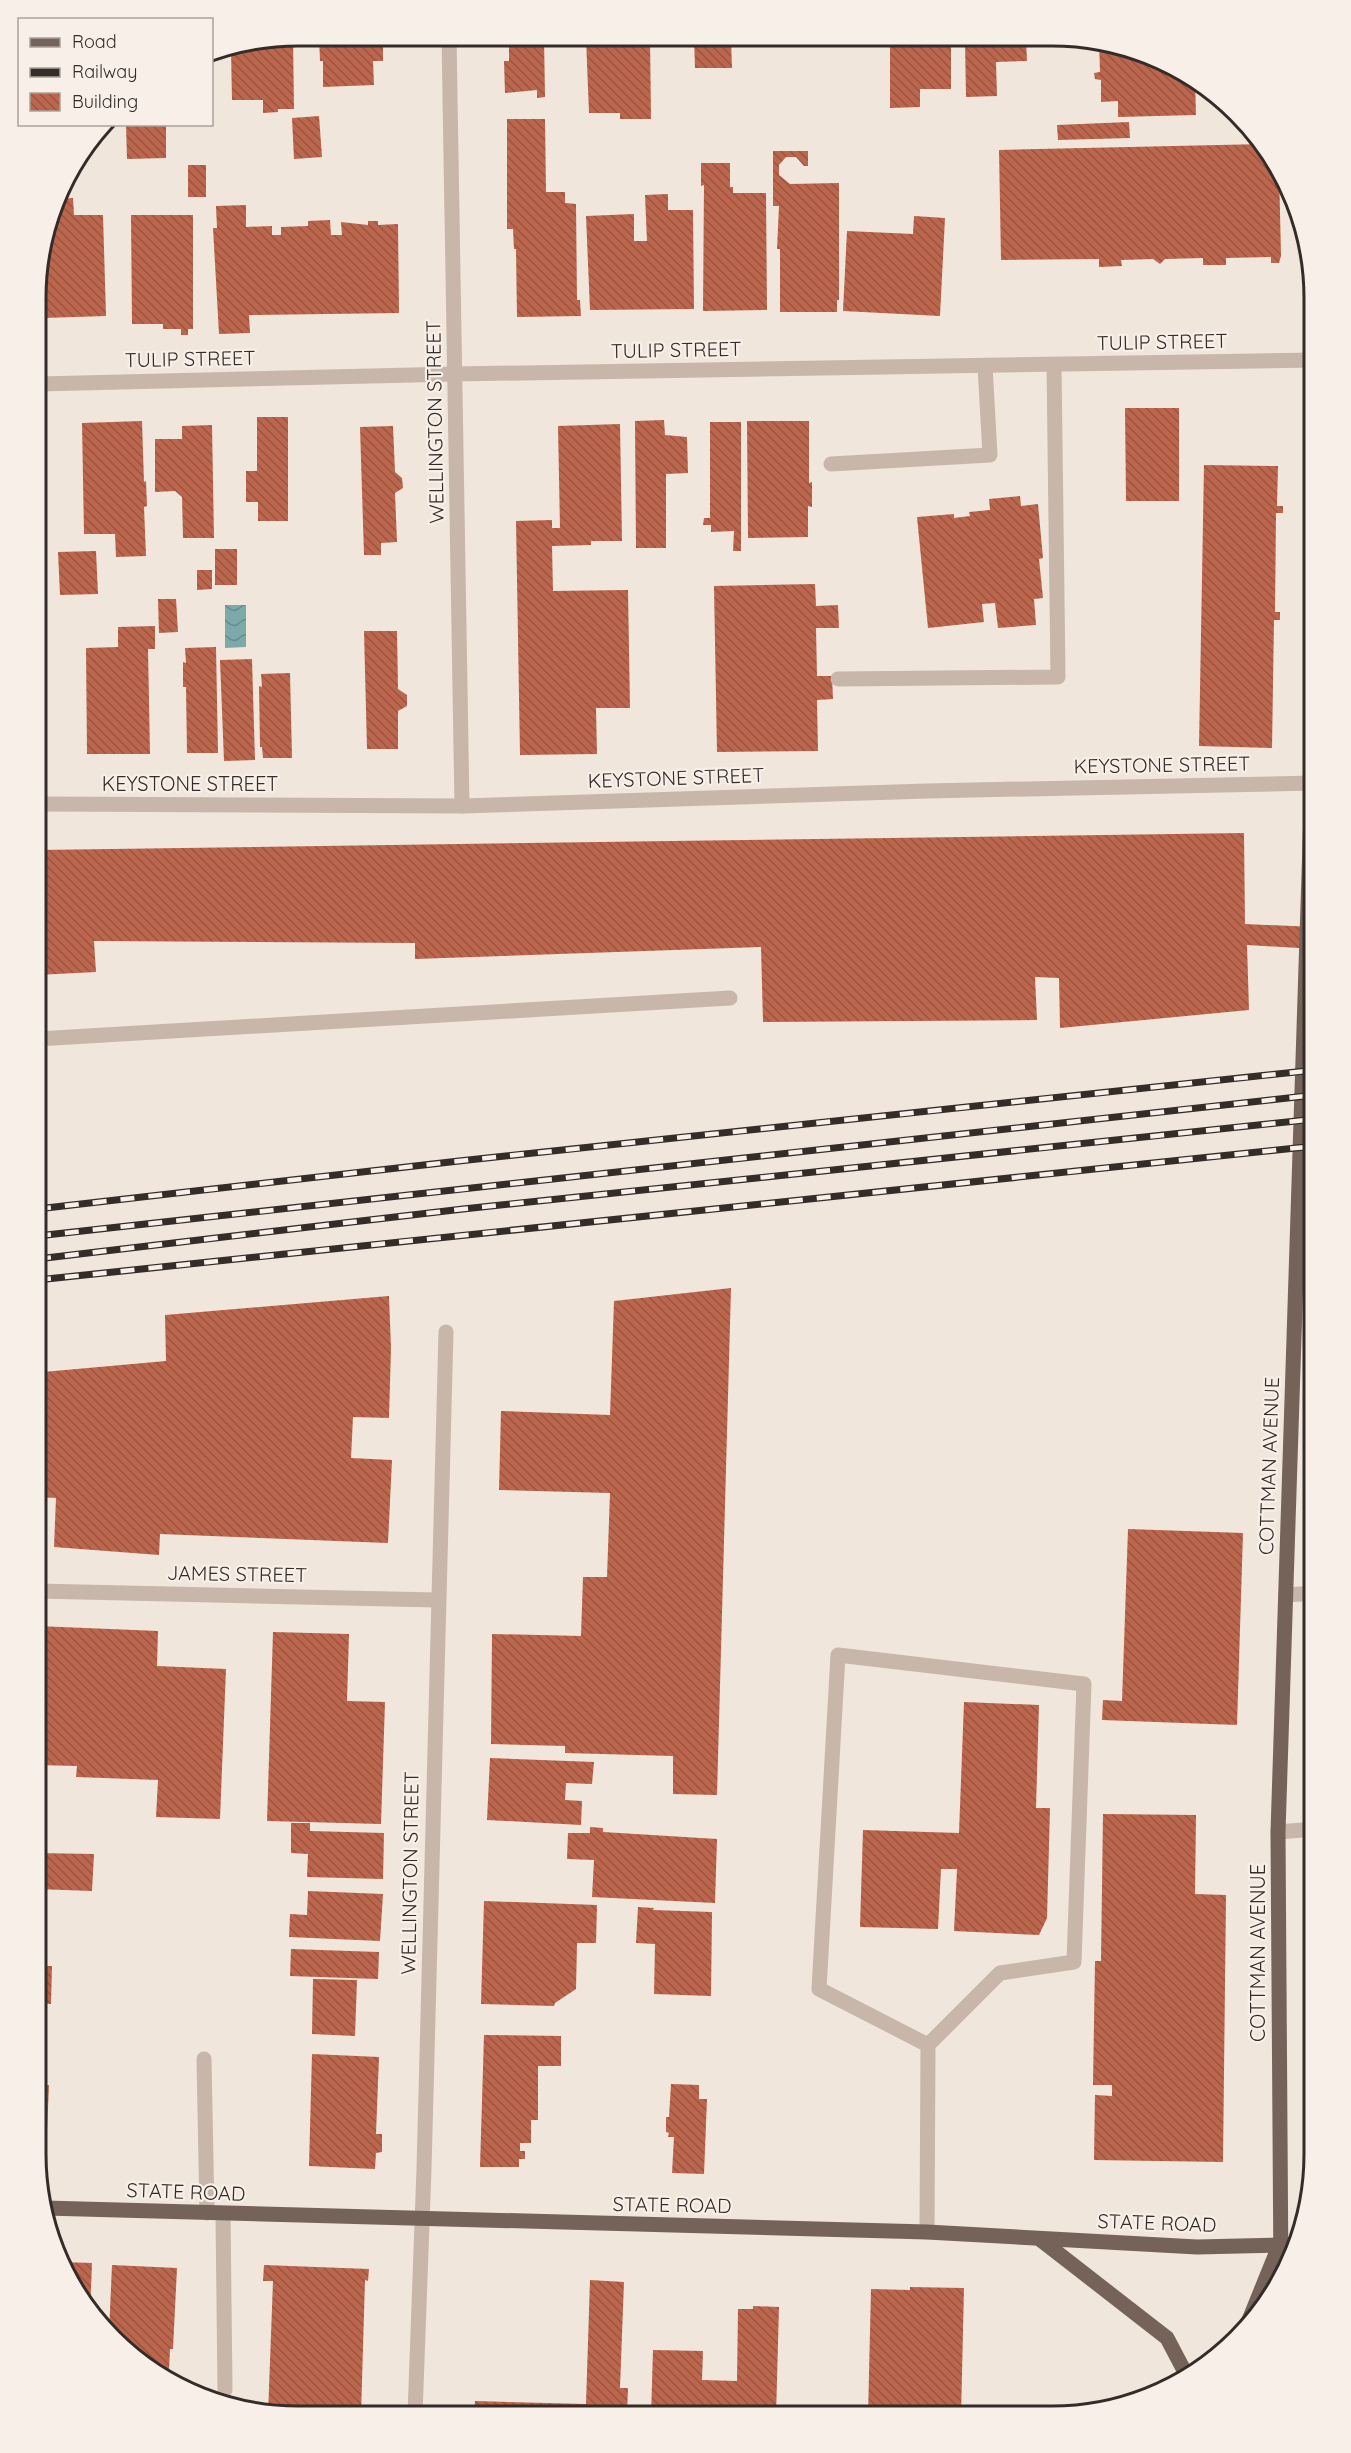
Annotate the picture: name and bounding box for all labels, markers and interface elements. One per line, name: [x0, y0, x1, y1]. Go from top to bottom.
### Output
legend: [18, 18, 213, 126]
text: Road: [72, 30, 117, 53]
text: Railway: [72, 60, 138, 83]
text: Building: [72, 90, 138, 113]
street label: WELLINGTON STREET: [420, 320, 449, 524]
street label: TULIP STREET: [1096, 328, 1228, 355]
street label: TULIP STREET: [610, 336, 742, 363]
street label: TULIP STREET: [124, 345, 256, 372]
street label: KEYSTONE STREET: [1073, 750, 1251, 779]
street label: KEYSTONE STREET: [587, 762, 765, 793]
street label: KEYSTONE STREET: [102, 771, 278, 796]
street label: COTTMAN AVENUE: [1253, 1377, 1284, 1555]
street label: JAMES STREET: [167, 1560, 307, 1587]
street label: WELLINGTON STREET: [395, 1771, 424, 1975]
street label: COTTMAN AVENUE: [1245, 1864, 1270, 2042]
street label: STATE ROAD: [126, 2177, 246, 2206]
street label: STATE ROAD: [612, 2191, 732, 2218]
street label: STATE ROAD: [1097, 2208, 1217, 2237]

